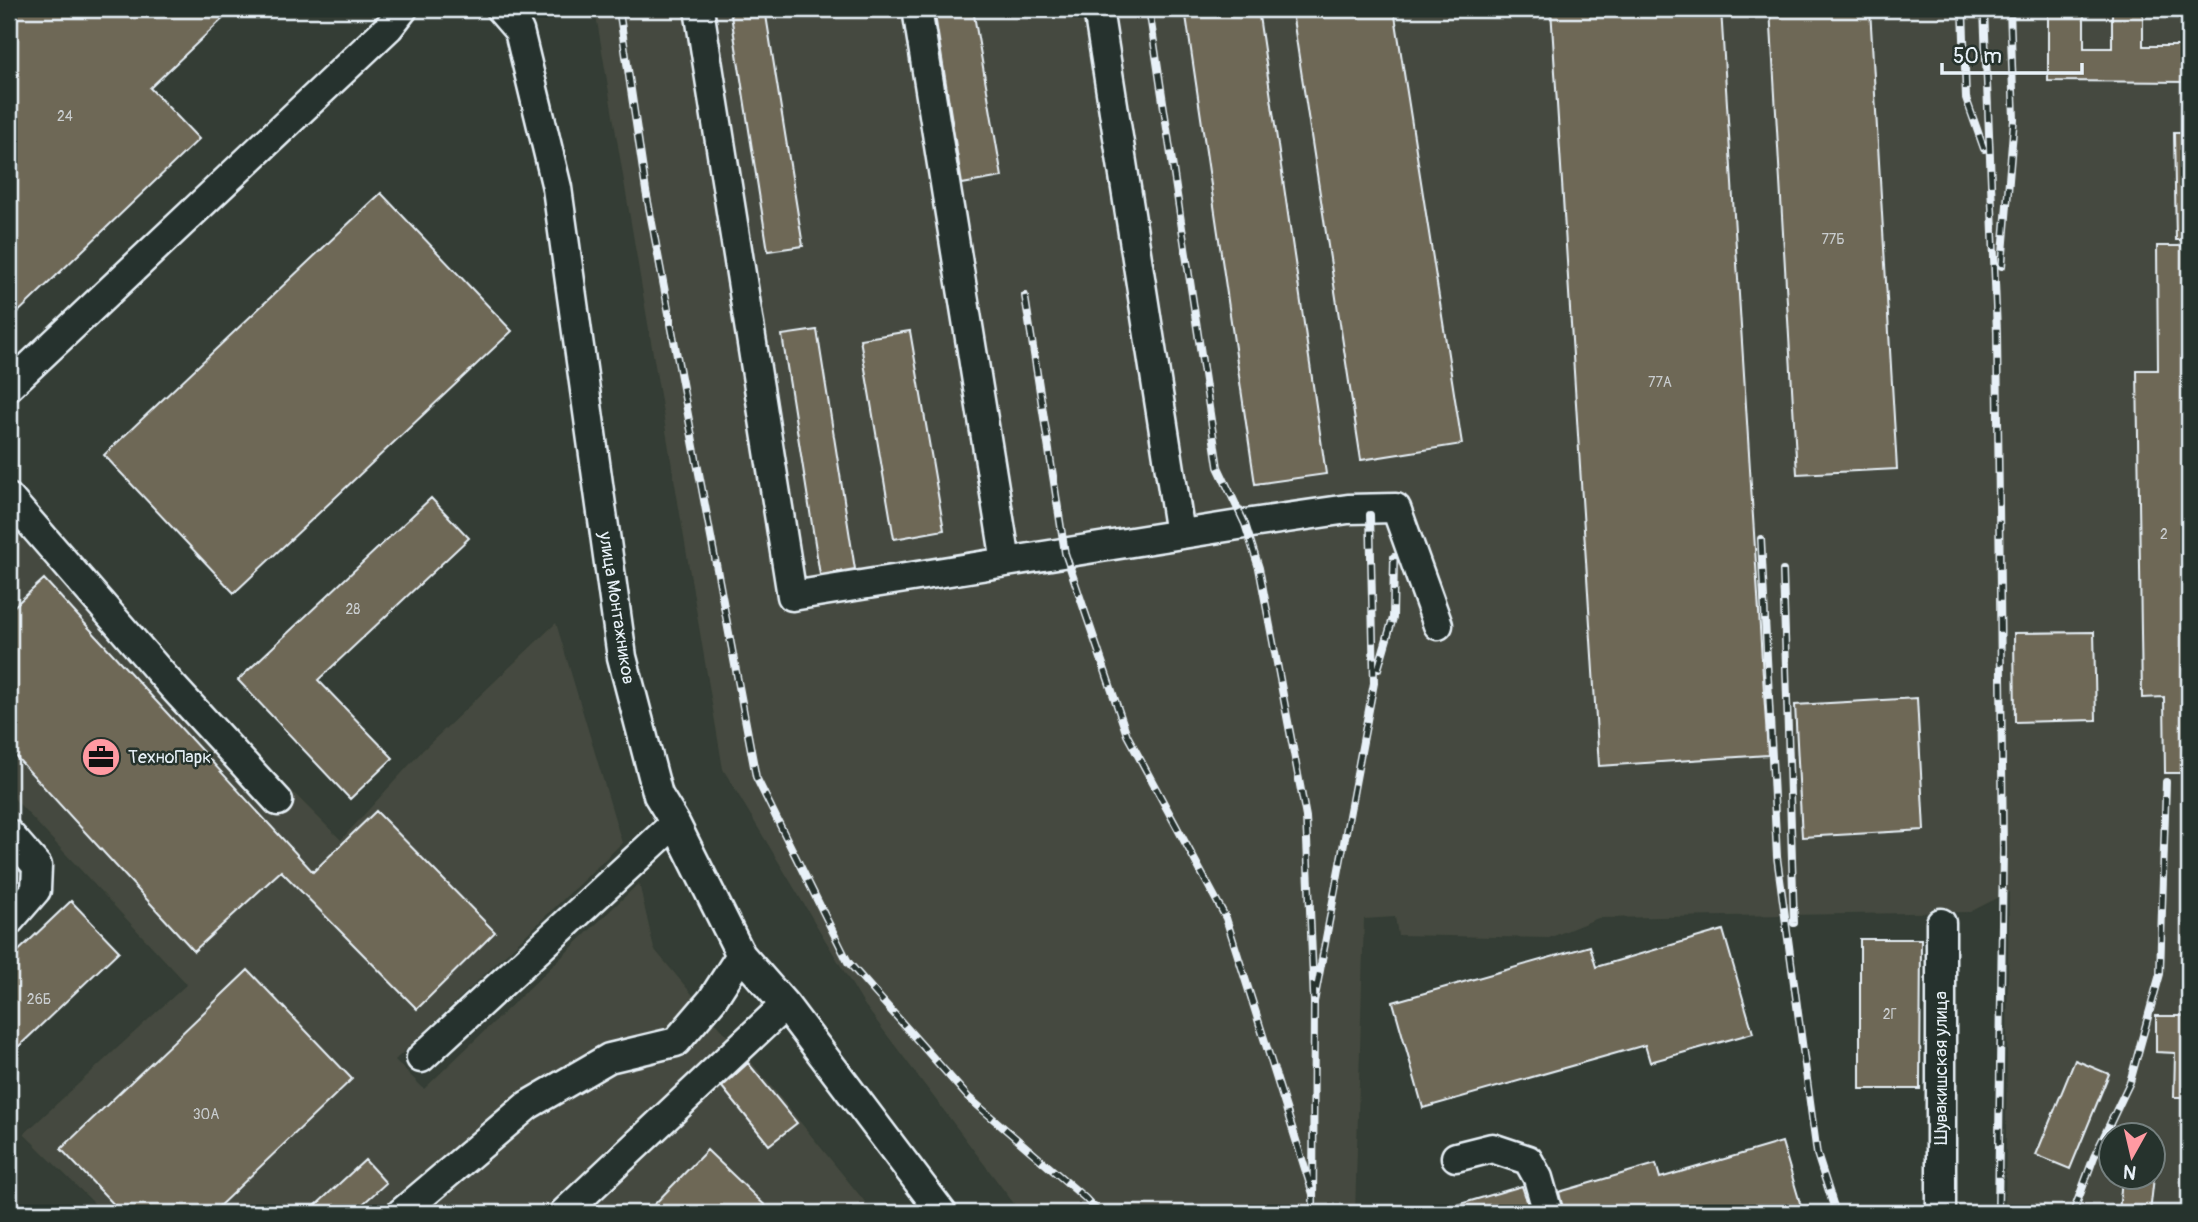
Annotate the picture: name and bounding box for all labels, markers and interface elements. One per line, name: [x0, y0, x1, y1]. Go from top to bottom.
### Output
scale bar: [1942, 32, 2082, 76]
text: 50 m: [1953, 43, 2002, 70]
house number: 24: [57, 108, 73, 125]
house number: 77Б: [1821, 231, 1845, 248]
house number: 77А: [1648, 374, 1672, 391]
house number: 2: [2160, 526, 2168, 543]
street label: улица Монтажников: [593, 529, 640, 686]
house number: 28: [346, 601, 360, 618]
office icon: ТехноПарк: [80, 736, 122, 778]
place label: ТехноПарк: [128, 746, 211, 769]
house number: 26Б: [27, 991, 51, 1008]
street label: Шувакишская улица: [1930, 991, 1953, 1145]
house number: 2Г: [1883, 1006, 1897, 1023]
house number: 30А: [193, 1106, 219, 1123]
north arrow: [2096, 1120, 2166, 1190]
text: N: [2122, 1159, 2138, 1185]

